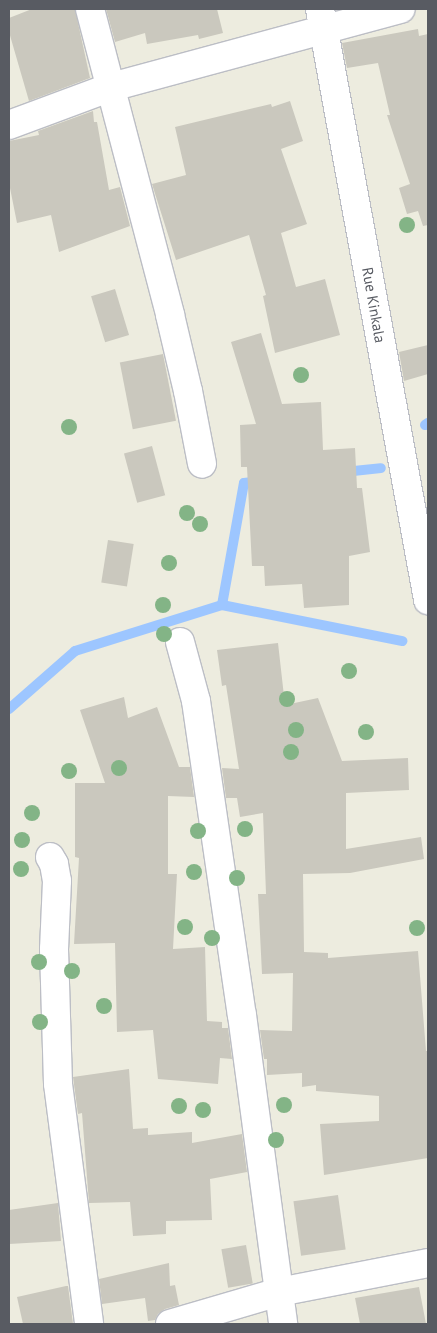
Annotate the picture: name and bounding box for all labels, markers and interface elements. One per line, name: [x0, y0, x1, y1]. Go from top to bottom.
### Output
street label: Rue Kinkala: [359, 266, 389, 344]

